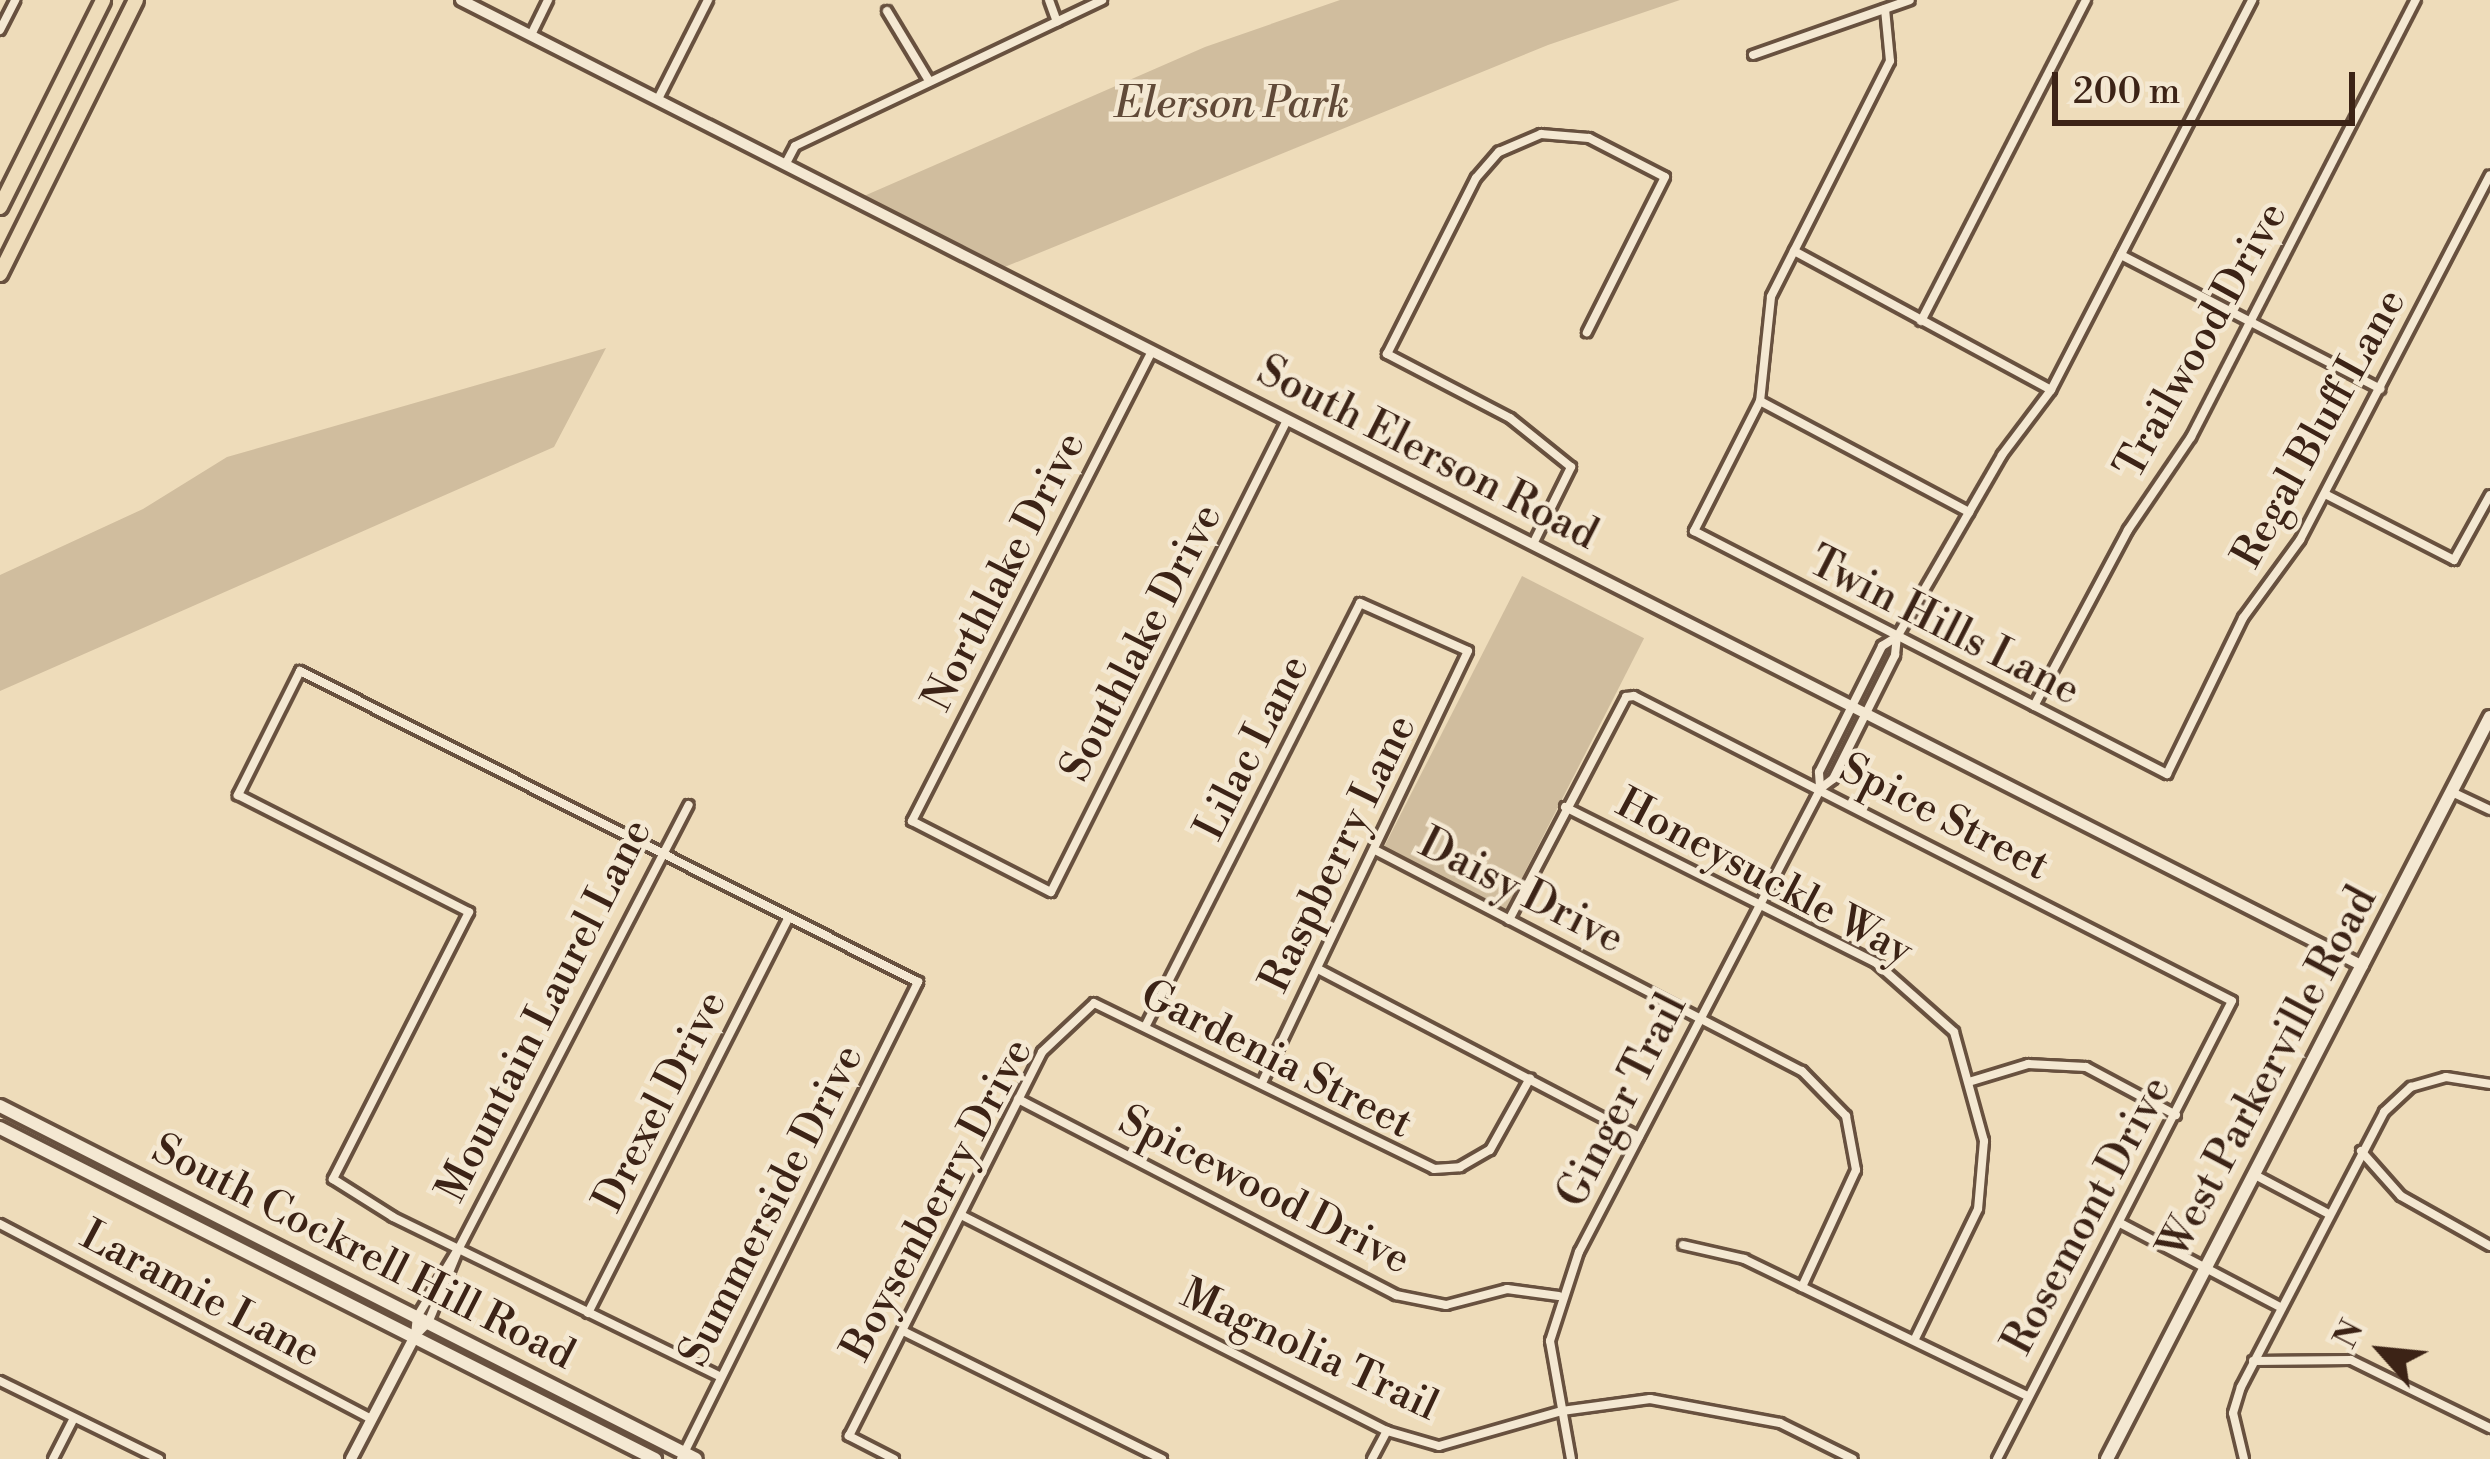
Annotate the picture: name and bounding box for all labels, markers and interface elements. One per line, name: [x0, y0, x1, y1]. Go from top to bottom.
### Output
scale bar: [2058, 48, 2361, 122]
text: 200 m: [2073, 70, 2180, 115]
park label: Elerson Park: [1115, 80, 1349, 130]
street label: Trailwood Drive: [2105, 194, 2299, 488]
street label: Regal Bluff Lane: [2223, 281, 2417, 577]
street label: South Elerson Road: [1249, 347, 1605, 561]
street label: Northlake Drive: [913, 424, 1097, 720]
street label: Southlake Drive: [1051, 496, 1233, 790]
street label: Twin Hills Lane: [1800, 537, 2088, 717]
street label: Lilac Lane: [1185, 647, 1321, 849]
street label: Raspberry Lane: [1250, 707, 1428, 1001]
street label: Spice Street: [1831, 744, 2057, 892]
street label: Honeysuckle Way: [1607, 779, 1921, 977]
street label: Mountain Laurel Lane: [427, 811, 663, 1211]
street label: Daisy Drive: [1410, 819, 1632, 965]
street label: West Parkerville Road: [2150, 878, 2388, 1268]
street label: Gardenia Street: [1132, 970, 1420, 1150]
street label: Drexel Drive: [584, 983, 738, 1221]
street label: Ginger Trail: [1548, 986, 1698, 1216]
street label: Boysenberry Drive: [832, 1031, 1044, 1369]
street label: Summerside Drive: [669, 1037, 875, 1375]
street label: Rosemont Drive: [1994, 1068, 2182, 1364]
street label: Spicewood Drive: [1110, 1096, 1418, 1286]
street label: South Cockrell Hill Road: [143, 1124, 583, 1382]
street label: Laramie Lane: [72, 1211, 328, 1379]
street label: Magnolia Trail: [1172, 1269, 1446, 1433]
north arrow: [2322, 1291, 2442, 1411]
text: N: [2325, 1313, 2374, 1355]

